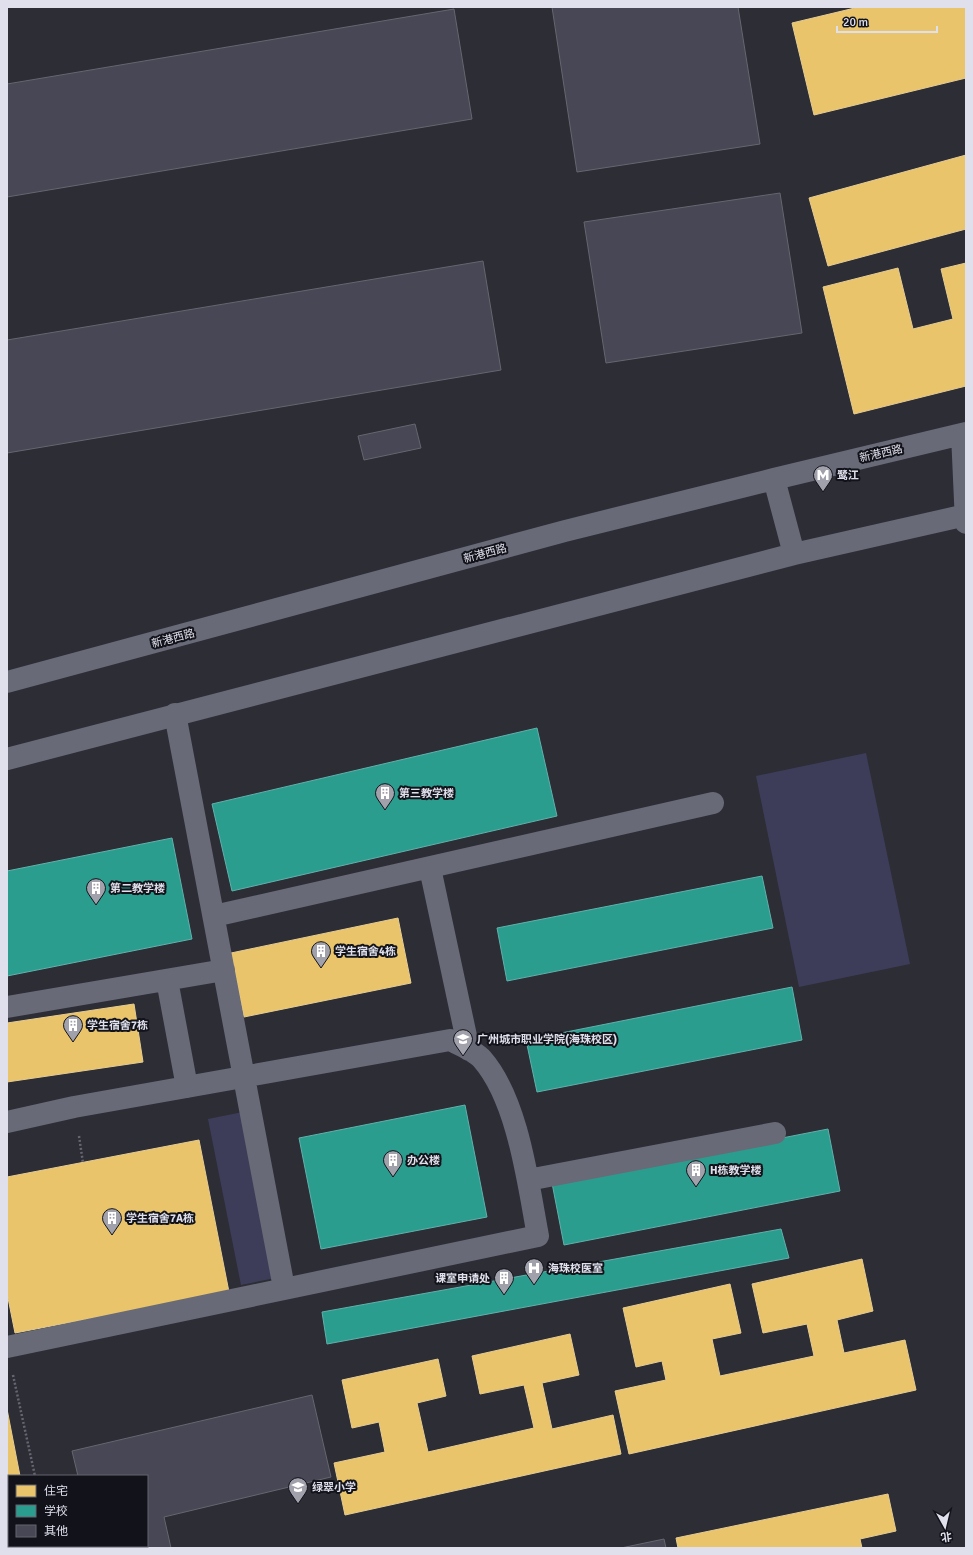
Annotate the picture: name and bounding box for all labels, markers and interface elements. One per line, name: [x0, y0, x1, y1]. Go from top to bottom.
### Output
scale bar: [837, 8, 937, 34]
text: 20 m: [843, 15, 868, 30]
street label: 新港西路: [858, 442, 904, 465]
metro station icon: 鹭江: [812, 464, 834, 492]
place label: 鹭江: [837, 469, 859, 482]
street label: 新港西路: [462, 542, 508, 565]
street label: 新港西路: [150, 627, 196, 650]
building icon: 第三教学楼: [374, 782, 396, 810]
place label: 第三教学楼: [399, 787, 454, 800]
building icon: 第二教学楼: [85, 877, 107, 905]
place label: 第二教学楼: [110, 882, 165, 895]
building icon: 学生宿舍4栋: [310, 940, 332, 968]
place label: 学生宿舍4栋: [335, 945, 396, 958]
building icon: 学生宿舍7栋: [62, 1014, 84, 1042]
place label: 学生宿舍7栋: [87, 1019, 148, 1032]
school or university icon: 广州城市职业学院(海珠校区): [452, 1028, 474, 1056]
place label: 广州城市职业学院(海珠校区): [477, 1033, 617, 1046]
building icon: 办公楼: [382, 1149, 404, 1177]
place label: 办公楼: [407, 1154, 440, 1167]
building icon: H栋教学楼: [685, 1159, 707, 1187]
place label: H栋教学楼: [710, 1164, 762, 1177]
building icon: 学生宿舍7A栋: [101, 1207, 123, 1235]
place label: 学生宿舍7A栋: [126, 1212, 194, 1225]
hospital icon: 海珠校医室: [523, 1257, 545, 1285]
place label: 海珠校医室: [548, 1262, 603, 1275]
building icon: 课室申请处: [493, 1267, 515, 1295]
place label: 课室申请处: [435, 1272, 490, 1285]
legend: [8, 1475, 148, 1547]
school or university icon: 绿翠小学: [287, 1476, 309, 1504]
place label: 绿翠小学: [312, 1481, 356, 1494]
text: 住宅: [44, 1484, 68, 1499]
text: 学校: [44, 1504, 68, 1519]
north arrow: [925, 1507, 965, 1547]
text: 其他: [44, 1524, 68, 1539]
text: 北: [940, 1529, 953, 1544]

